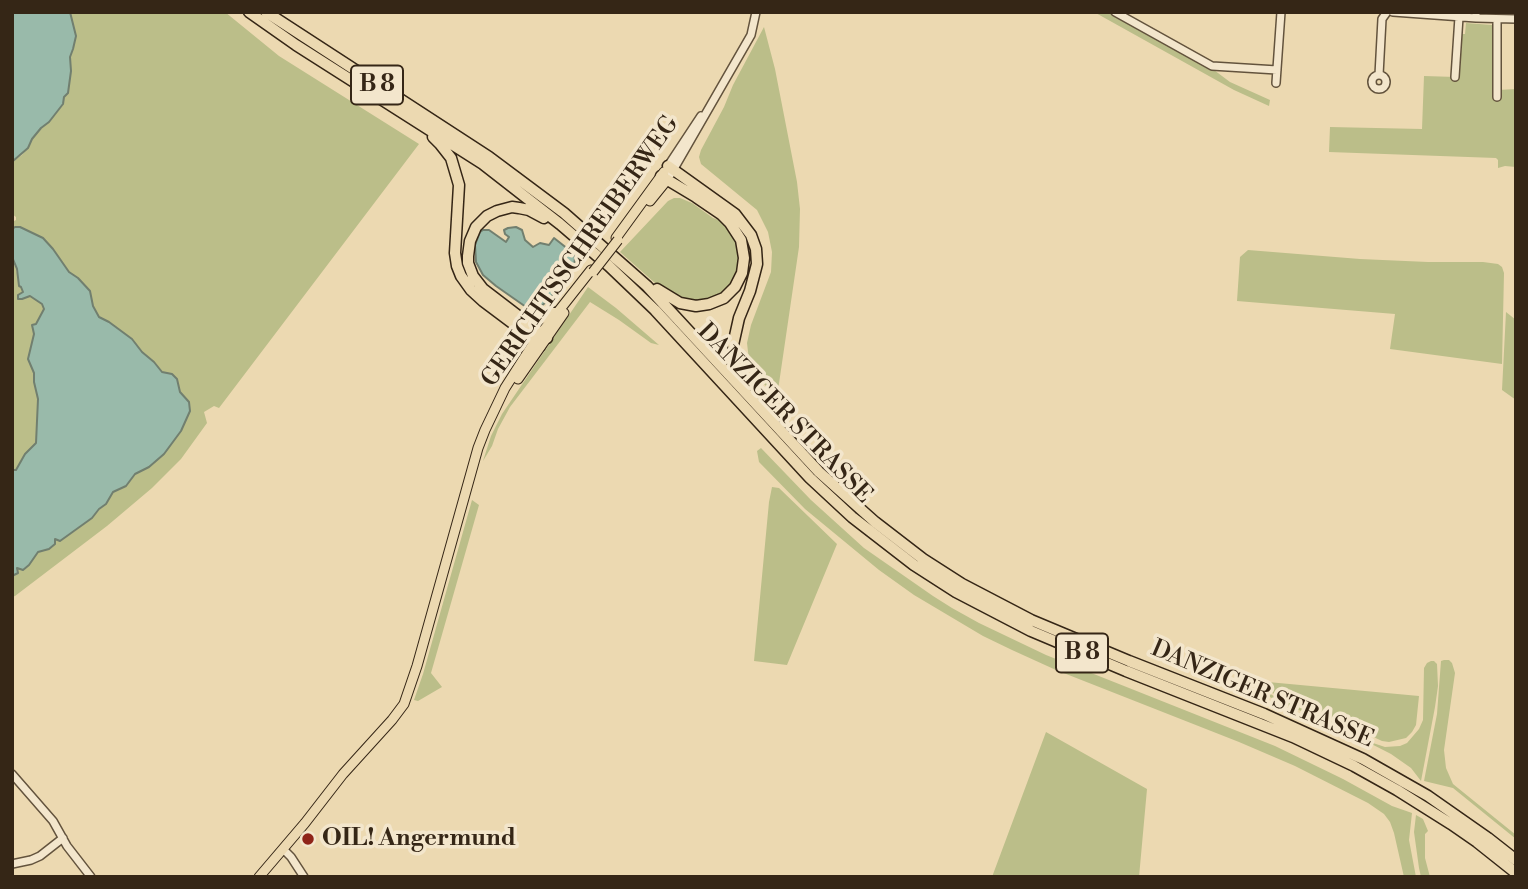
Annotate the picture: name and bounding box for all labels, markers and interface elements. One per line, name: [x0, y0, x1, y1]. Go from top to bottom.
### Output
road number: B 8: [351, 66, 403, 104]
street label: GERICHTSSCHREIBERWEG: [476, 111, 686, 393]
street label: DANZIGER STRASSE: [691, 318, 877, 510]
road number: B 8: [1056, 634, 1108, 673]
street label: DANZIGER STRASSE: [1146, 635, 1378, 755]
place label: OIL! Angermund: [322, 825, 516, 853]
marker: OIL! Angermund: [300, 831, 316, 847]

